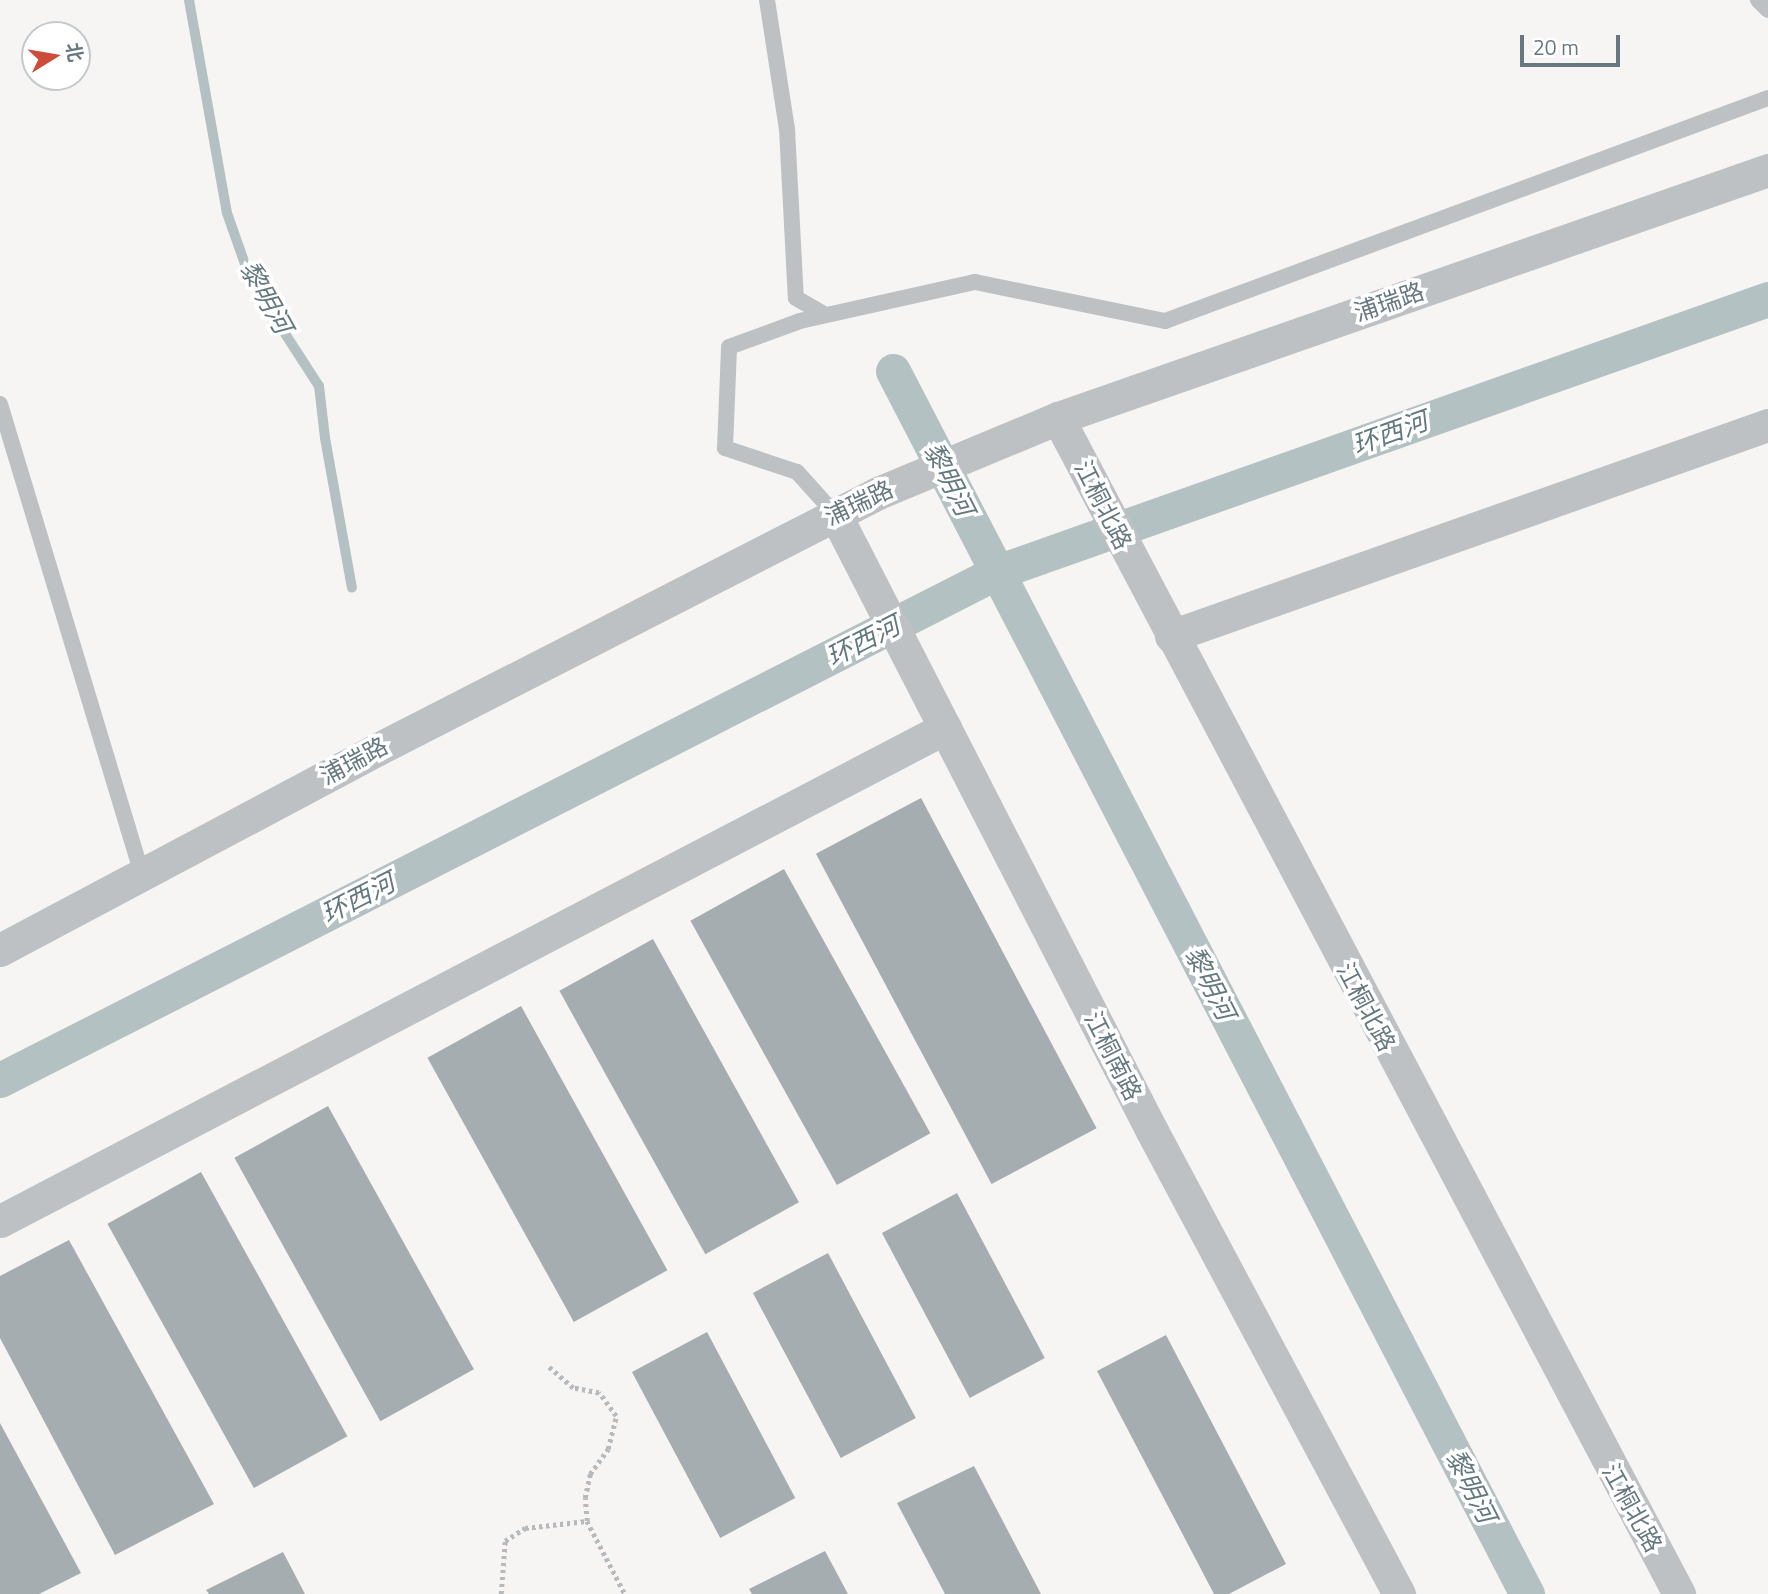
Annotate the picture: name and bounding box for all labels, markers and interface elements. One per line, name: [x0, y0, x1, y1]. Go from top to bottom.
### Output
north arrow: [21, 21, 91, 91]
scale bar: [1523, 21, 1623, 65]
text: 20 m: [1533, 31, 1579, 63]
text: 北: [59, 40, 91, 64]
water label: 黎明河: [233, 255, 299, 339]
street label: 浦瑞路: [1350, 277, 1428, 327]
water label: 环西河: [1348, 405, 1432, 461]
water label: 黎明河: [917, 437, 981, 521]
street label: 江桐北路: [1068, 456, 1138, 554]
street label: 浦瑞路: [820, 475, 898, 531]
water label: 环西河: [821, 609, 905, 673]
street label: 浦瑞路: [315, 731, 393, 791]
water label: 环西河: [316, 866, 400, 930]
water label: 黎明河: [1178, 941, 1242, 1025]
street label: 江桐北路: [1331, 958, 1401, 1056]
street label: 江桐南路: [1078, 1007, 1148, 1105]
water label: 黎明河: [1439, 1444, 1503, 1528]
street label: 江桐北路: [1596, 1459, 1668, 1557]

